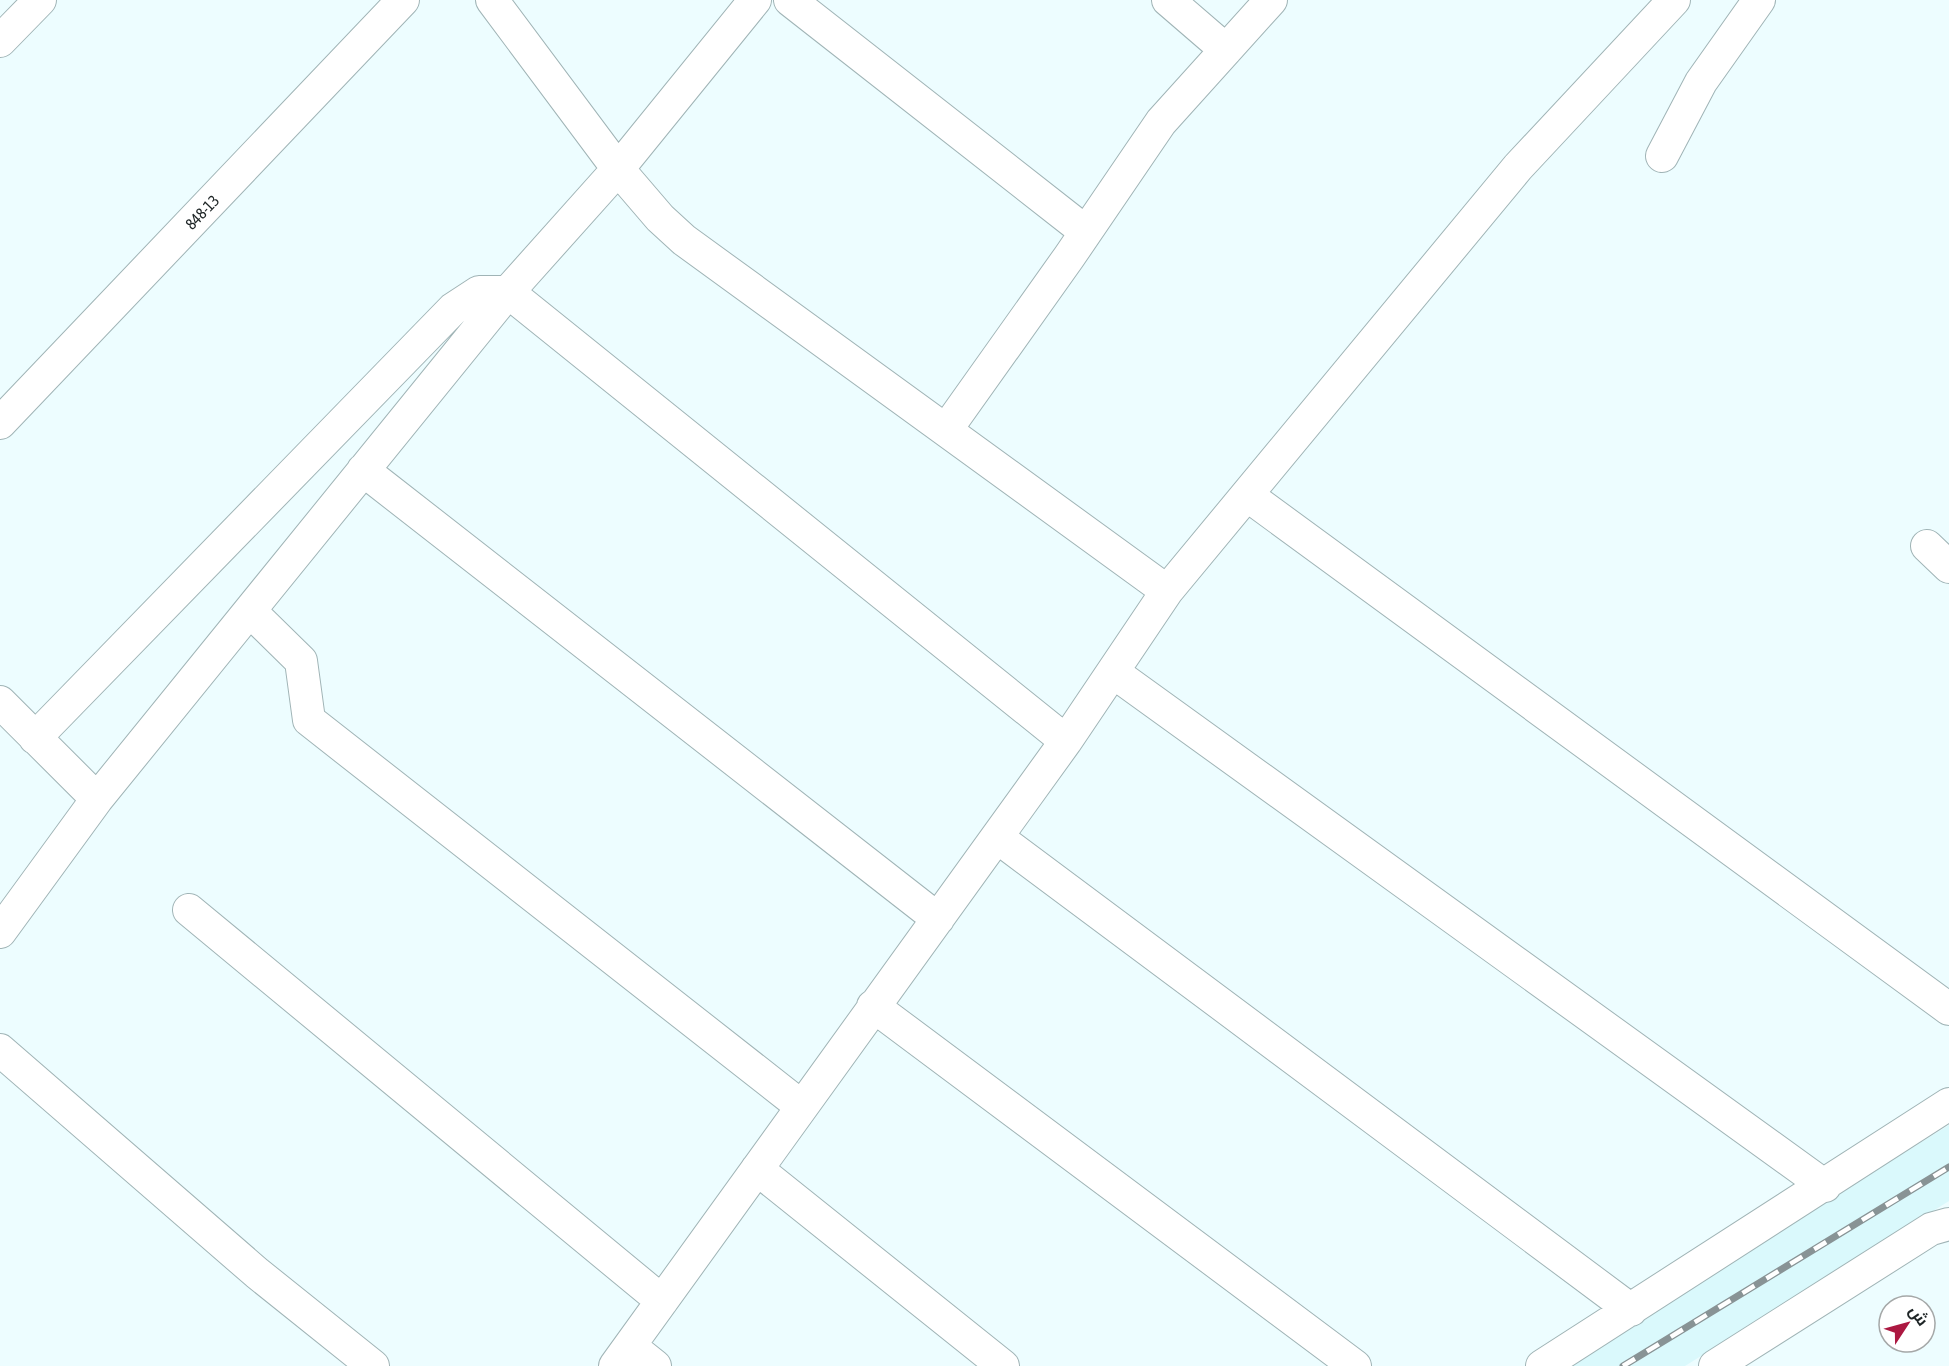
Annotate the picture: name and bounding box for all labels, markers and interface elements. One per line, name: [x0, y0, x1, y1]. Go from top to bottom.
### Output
street label: 848-13: [181, 191, 223, 233]
north arrow: [1877, 1294, 1937, 1354]
text: ش: [1905, 1302, 1932, 1329]

